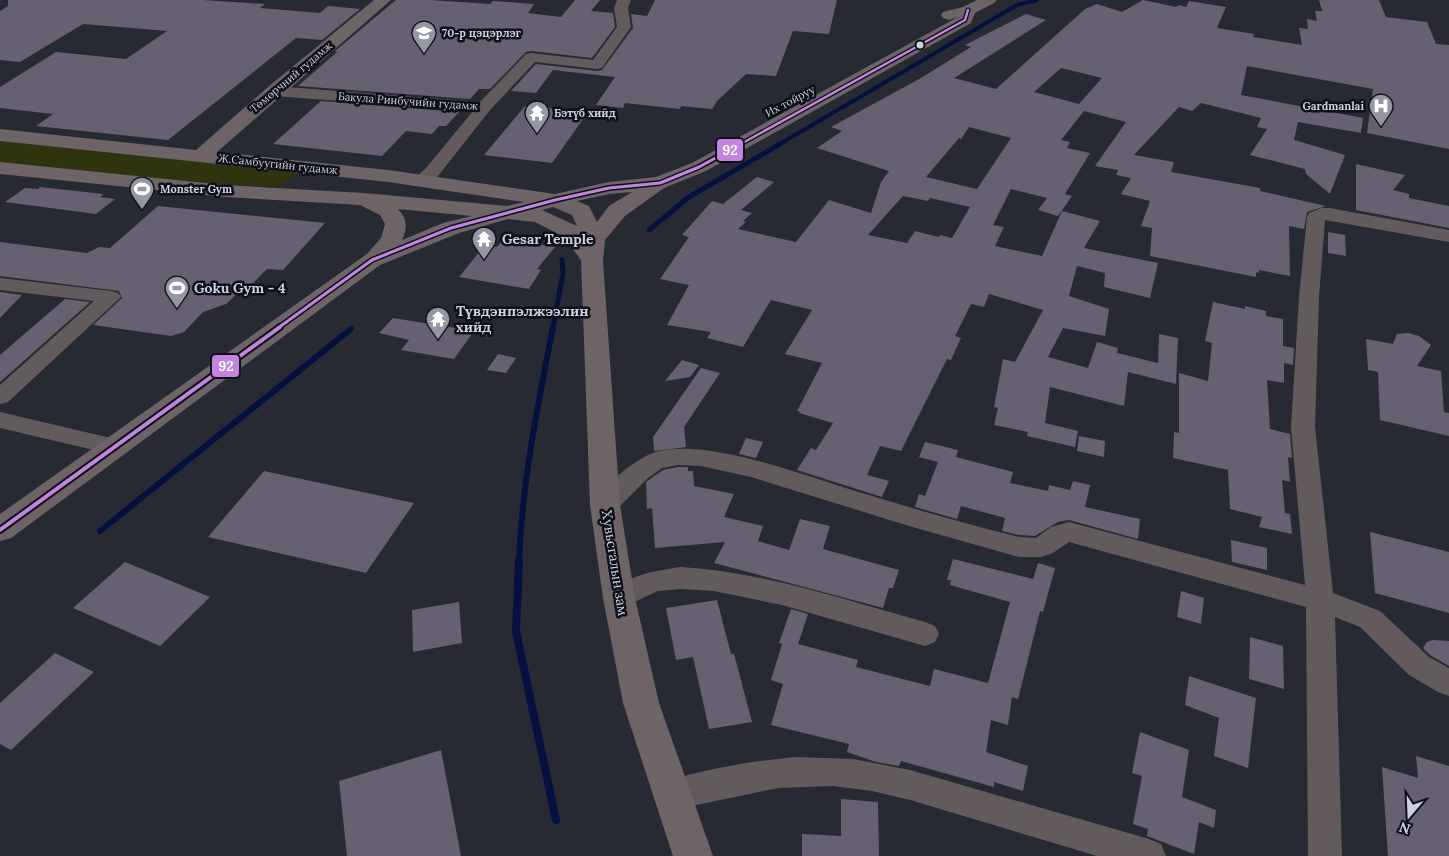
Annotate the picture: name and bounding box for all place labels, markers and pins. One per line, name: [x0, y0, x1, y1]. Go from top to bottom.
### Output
school or university icon: 70-р цэцэрлэг: [411, 20, 437, 54]
place label: 70-р цэцэрлэг: [442, 26, 522, 40]
unlabelled marker: [915, 40, 925, 50]
hospital icon: Gardmanlai: [1368, 93, 1394, 127]
place label: Gardmanlai: [1302, 99, 1364, 113]
temple icon: Бэтүб хийд: [524, 100, 550, 134]
place label: Бэтүб хийд: [554, 106, 616, 120]
sports icon: Monster Gym: [129, 176, 155, 210]
place label: Monster Gym: [160, 182, 232, 196]
temple icon: Gesar Temple: [471, 226, 497, 260]
place label: Gesar Temple: [502, 230, 594, 248]
sports icon: Goku Gym - 4: [164, 275, 190, 309]
place label: Goku Gym - 4: [194, 279, 286, 297]
place label: Түвдэнпэлжээлин хийд: [456, 302, 588, 336]
temple icon: Түвдэнпэлжээлин хийд: [425, 306, 451, 340]

